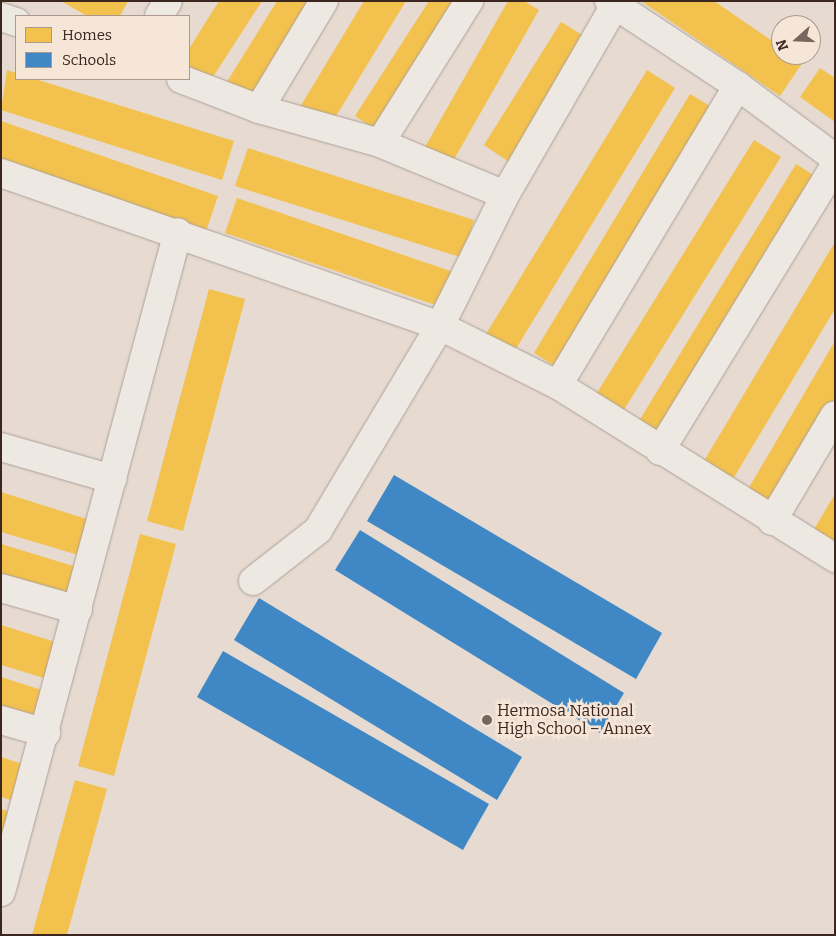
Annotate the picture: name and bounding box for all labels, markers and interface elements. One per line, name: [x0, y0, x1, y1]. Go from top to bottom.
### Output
legend: [15, 15, 190, 80]
north arrow: [771, 15, 821, 65]
text: Homes: [62, 26, 112, 44]
text: N: [773, 37, 792, 53]
text: Schools: [62, 51, 116, 69]
place label: Hermosa National High School – Annex: [497, 701, 651, 739]
marker: Hermosa National High School – Annex: [481, 714, 493, 726]

